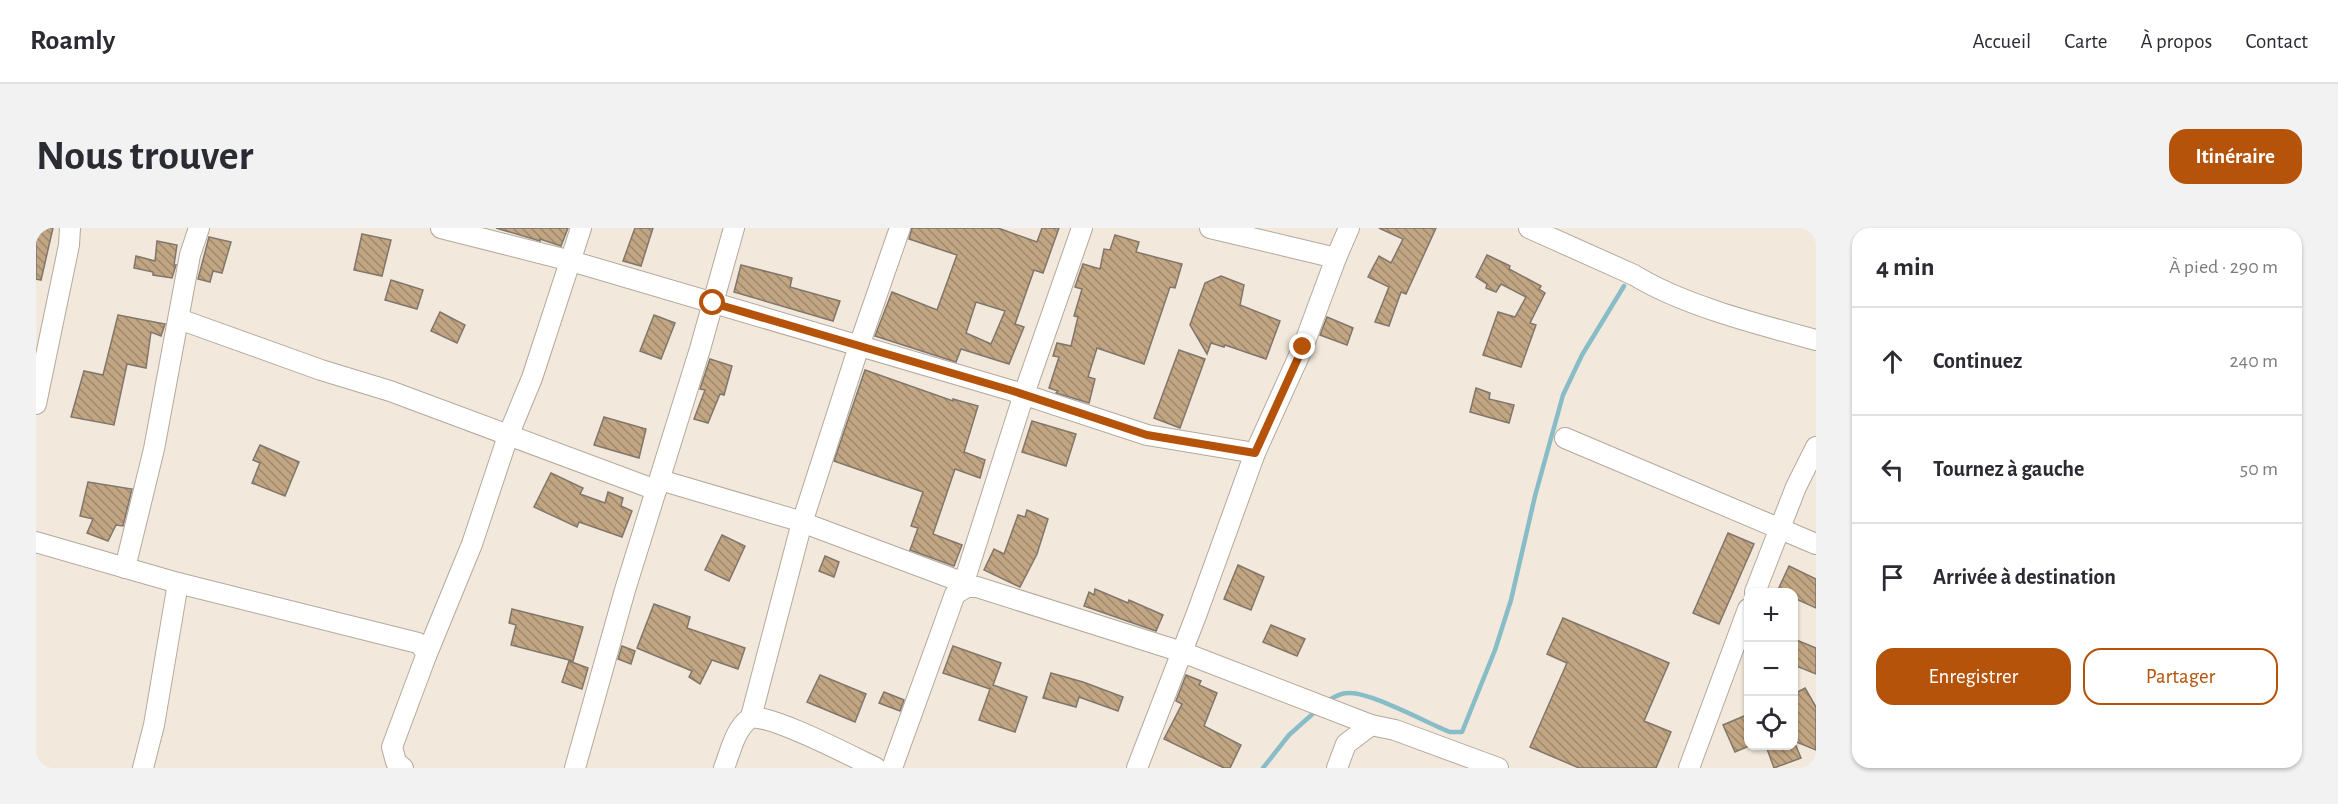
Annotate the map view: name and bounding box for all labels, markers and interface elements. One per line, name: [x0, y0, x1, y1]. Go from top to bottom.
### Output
text: Roamly: [30, 27, 115, 55]
text: Accueil: [1973, 31, 2031, 52]
text: Carte: [2064, 31, 2107, 52]
text: À propos: [2140, 31, 2212, 52]
text: Contact: [2245, 31, 2308, 52]
button: Itinéraire: [2169, 129, 2302, 184]
text: Nous trouver: [36, 135, 253, 177]
text: 4 min: [1876, 254, 1935, 280]
text: À pied · 290 m: [2169, 257, 2278, 277]
route start: [699, 289, 725, 315]
route end: [1289, 333, 1315, 359]
icon: ahead: [1876, 345, 1909, 378]
text: Continuez: [1933, 350, 2022, 372]
text: 240 m: [2229, 351, 2278, 371]
icon: left: [1876, 453, 1909, 486]
text: Tournez à gauche: [1933, 458, 2084, 480]
text: 50 m: [2240, 459, 2278, 479]
icon: arrive: [1876, 561, 1909, 594]
text: Arrivée à destination: [1933, 566, 2116, 588]
map controls: [1744, 588, 1798, 750]
button: +: [1744, 588, 1798, 642]
button: −: [1744, 642, 1798, 696]
button: Enregistrer: [1876, 648, 2071, 705]
button: Partager: [2083, 648, 2278, 705]
button: locate: [1744, 696, 1798, 750]

